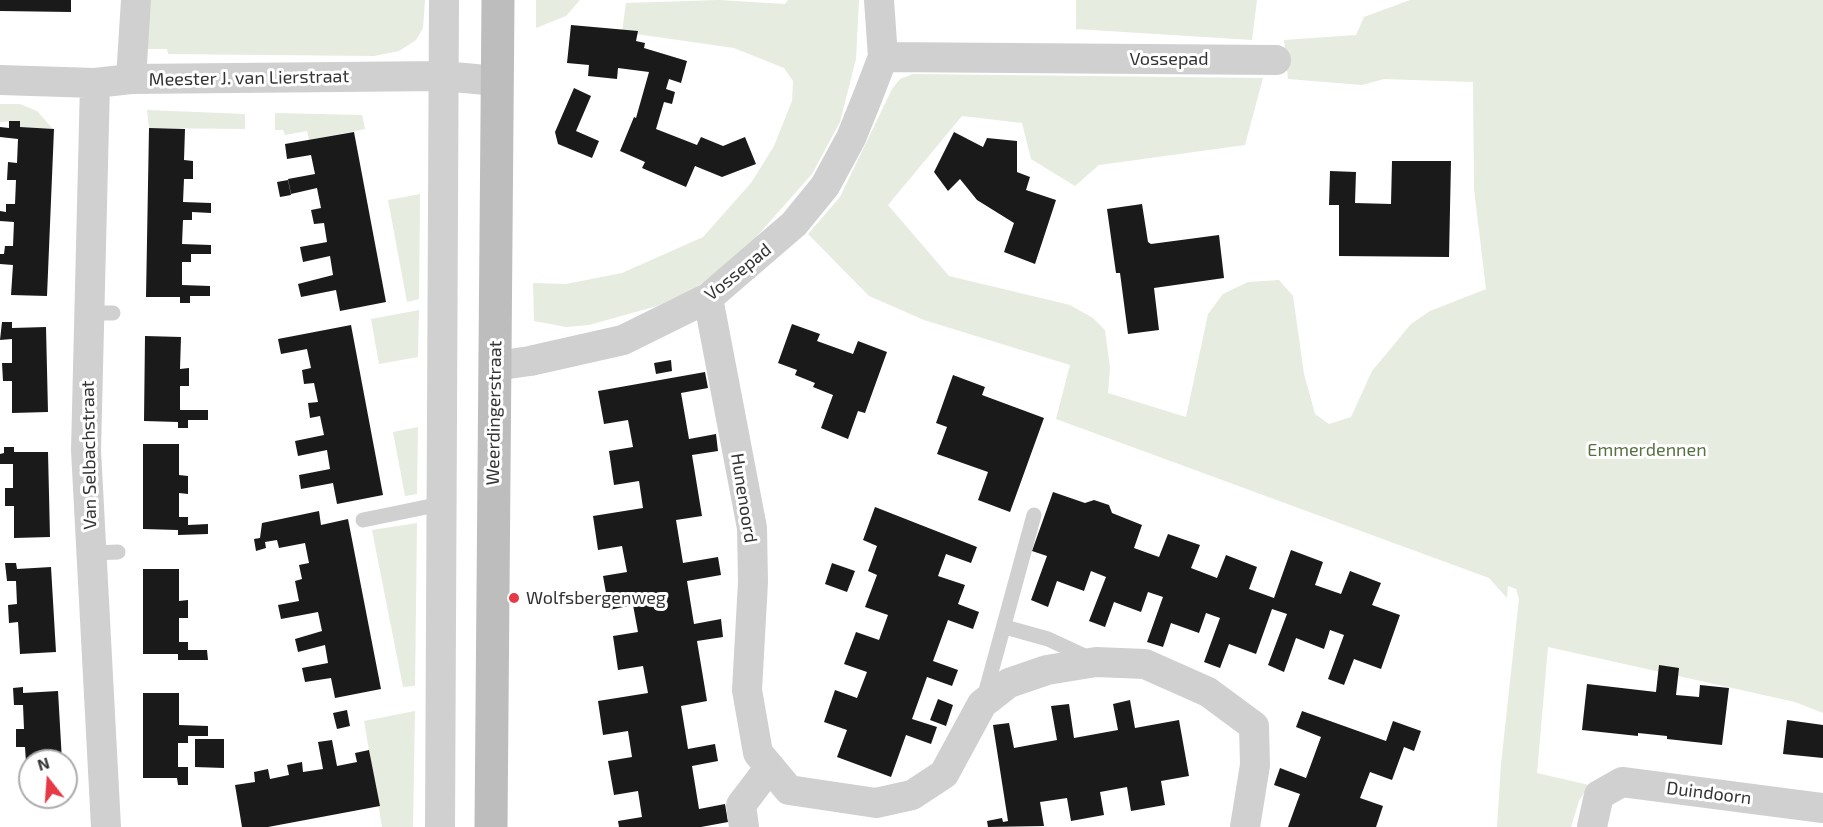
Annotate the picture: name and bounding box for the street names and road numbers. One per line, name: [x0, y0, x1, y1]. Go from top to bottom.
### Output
street label: Vossepad: [1129, 48, 1209, 70]
street label: Meester J. van Lierstraat: [149, 65, 349, 91]
street label: Vossepad: [700, 239, 776, 305]
street label: Weerdingerstraat: [482, 340, 506, 486]
street label: Van Selbachstraat: [77, 380, 101, 530]
street label: Hunenoord: [726, 452, 762, 544]
street label: Duindoorn: [1665, 777, 1753, 809]

